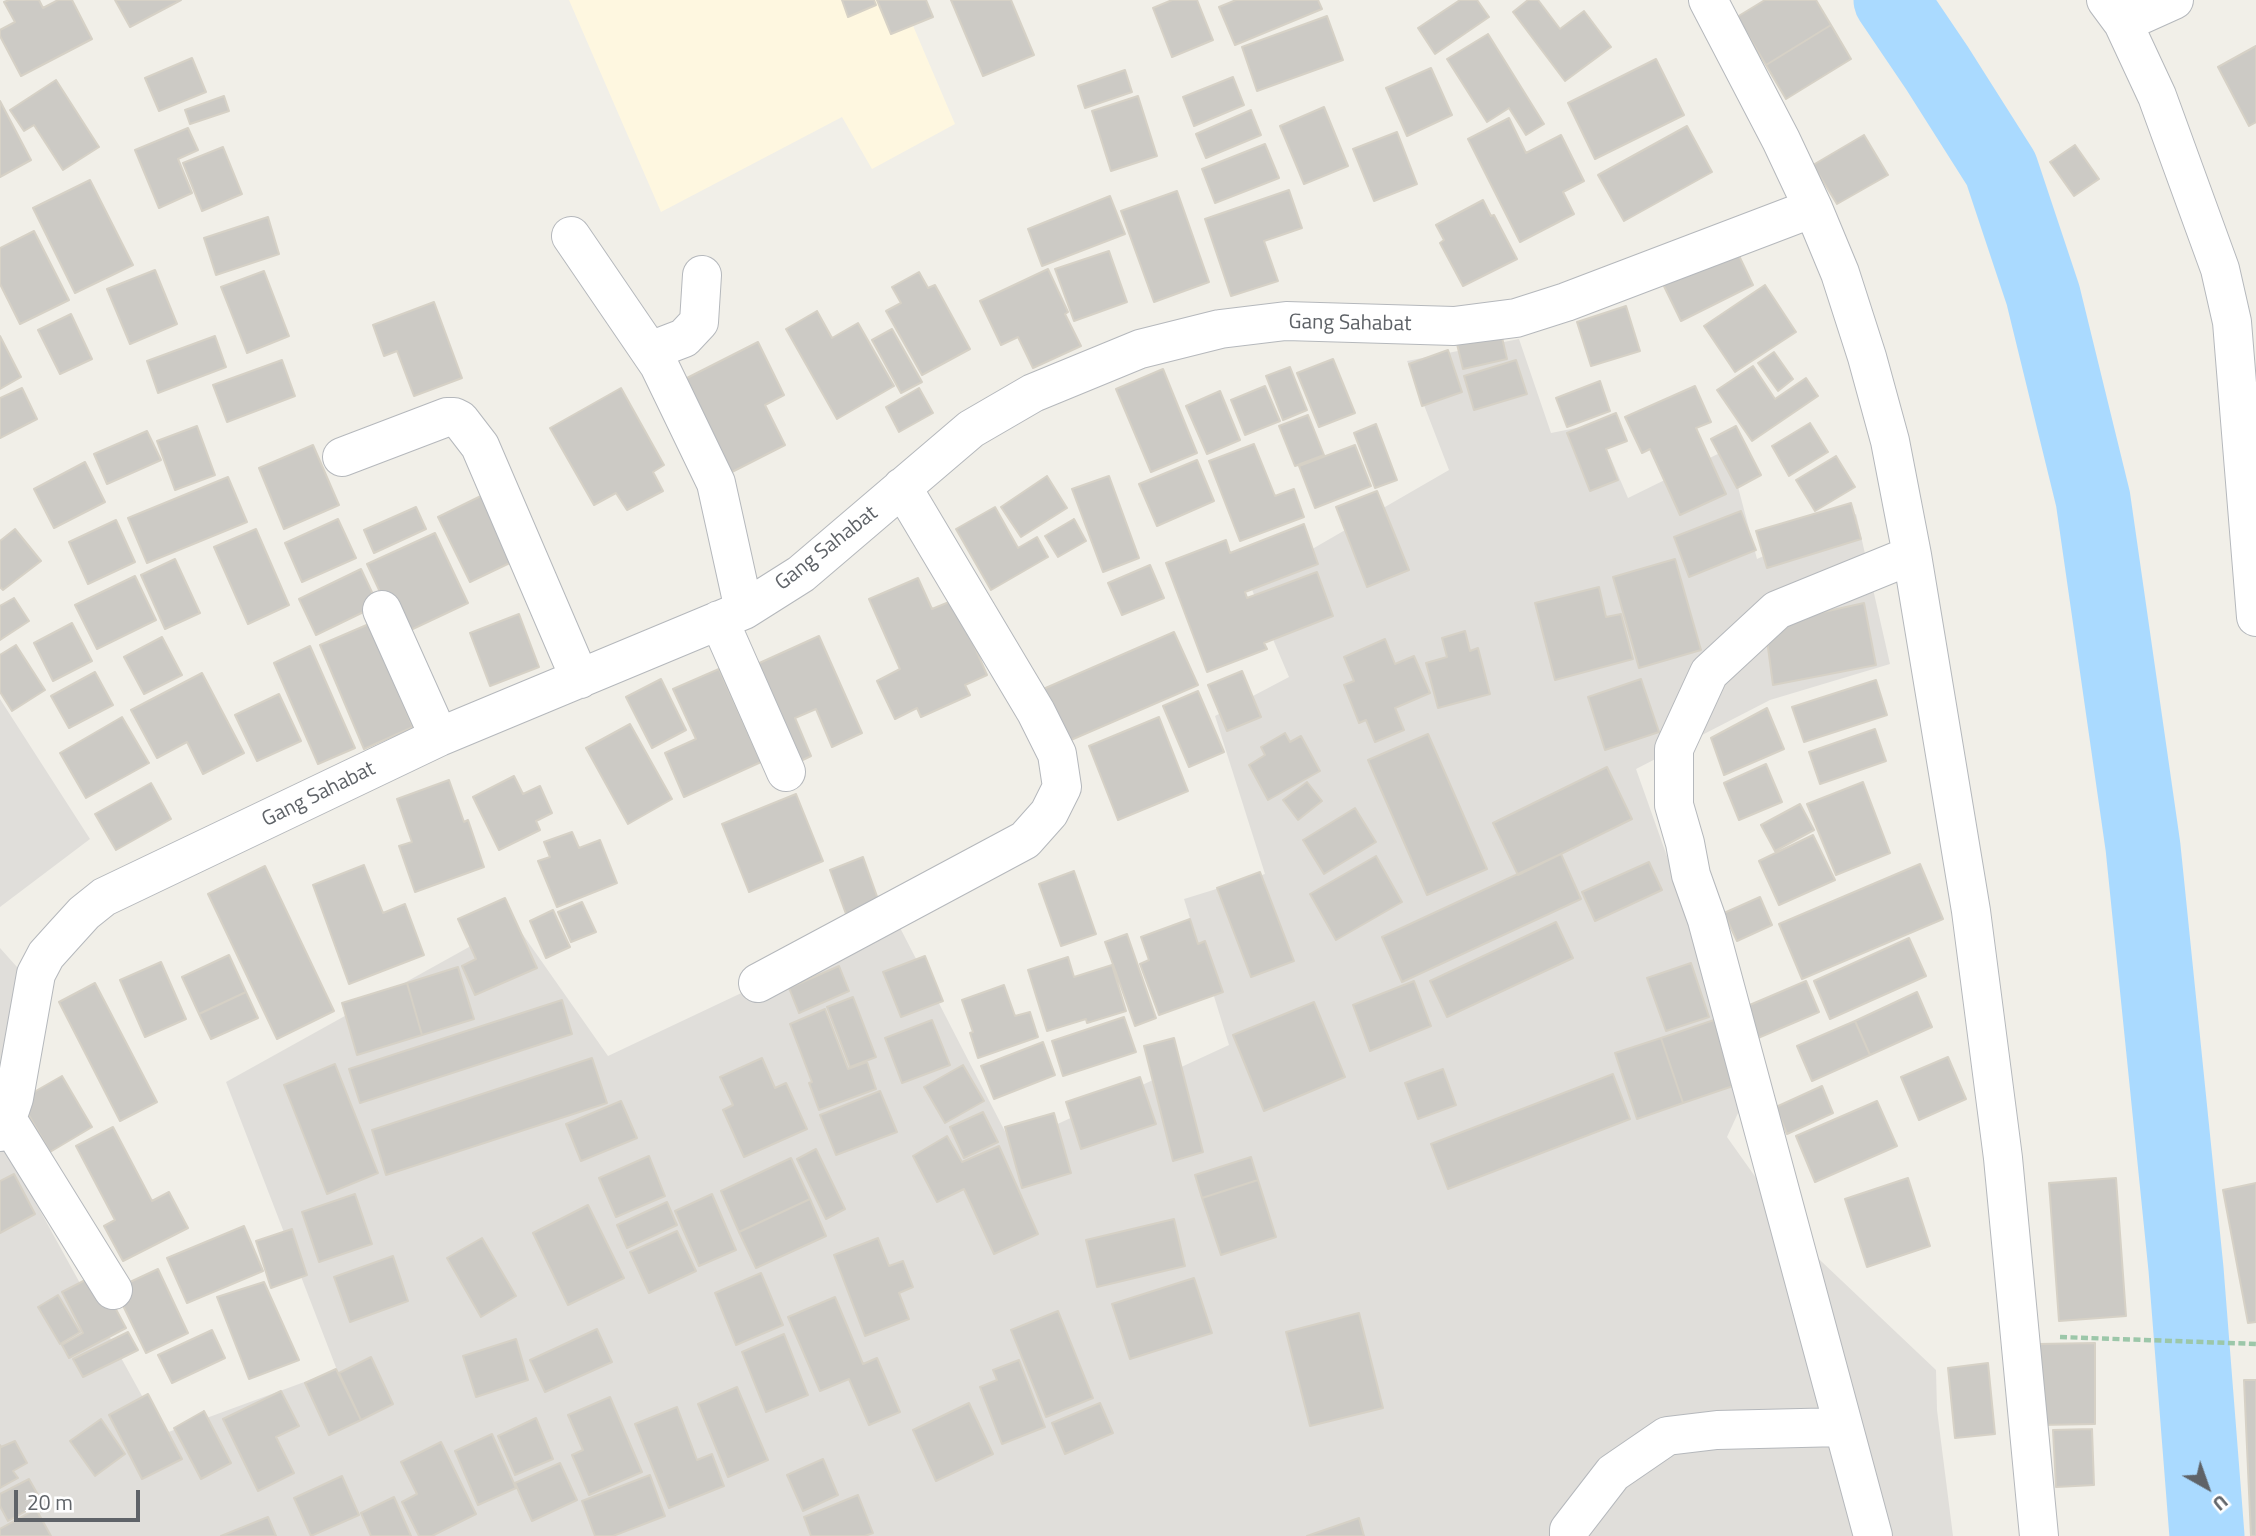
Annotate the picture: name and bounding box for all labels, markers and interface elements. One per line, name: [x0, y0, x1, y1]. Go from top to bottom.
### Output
street label: Gang Sahabat: [1288, 310, 1412, 338]
street label: Gang Sahabat: [771, 501, 883, 597]
street label: Gang Sahabat: [258, 757, 380, 833]
north arrow: [2172, 1452, 2242, 1522]
scale bar: [18, 1476, 144, 1520]
text: 20 m: [27, 1486, 73, 1518]
text: U: [2207, 1488, 2235, 1519]

